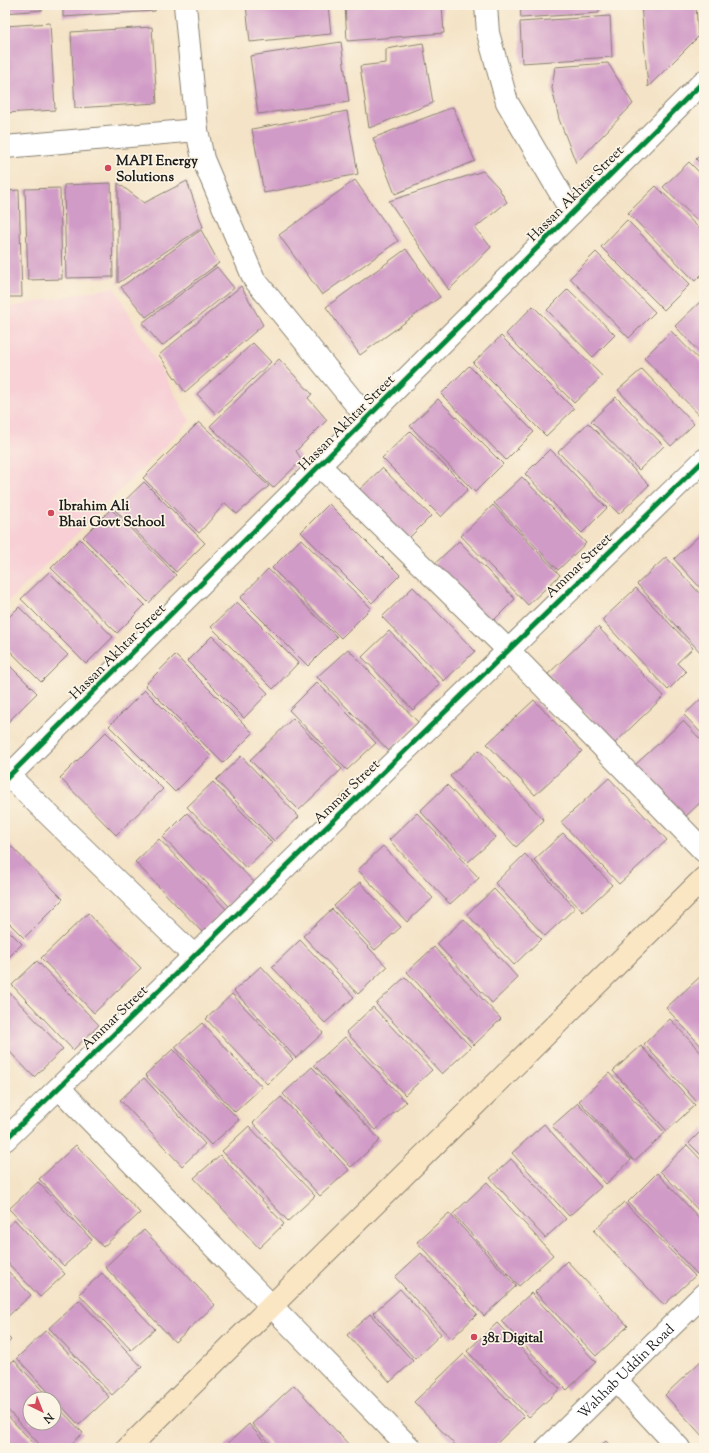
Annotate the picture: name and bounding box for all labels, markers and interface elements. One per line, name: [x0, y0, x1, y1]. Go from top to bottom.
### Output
street label: Hassan Akhtar Street: [524, 142, 629, 247]
place label: MAPI Energy Solutions: [116, 152, 198, 188]
marker: MAPI Energy Solutions: [103, 163, 113, 173]
street label: Hassan Akhtar Street: [295, 371, 400, 476]
place label: Ibrahim Ali Bhai Govt School: [59, 497, 165, 533]
marker: Ibrahim Ali Bhai Govt School: [46, 508, 56, 518]
street label: Ammar Street: [542, 530, 617, 603]
street label: Hassan Akhtar Street: [66, 600, 171, 705]
street label: Ammar Street: [310, 756, 385, 829]
street label: Ammar Street: [78, 982, 153, 1055]
street label: Wahhab Uddin Road: [574, 1320, 680, 1424]
place label: 381 Digital: [482, 1329, 543, 1349]
marker: 381 Digital: [469, 1332, 479, 1342]
north arrow: [22, 1391, 62, 1431]
text: N: [39, 1408, 58, 1427]

